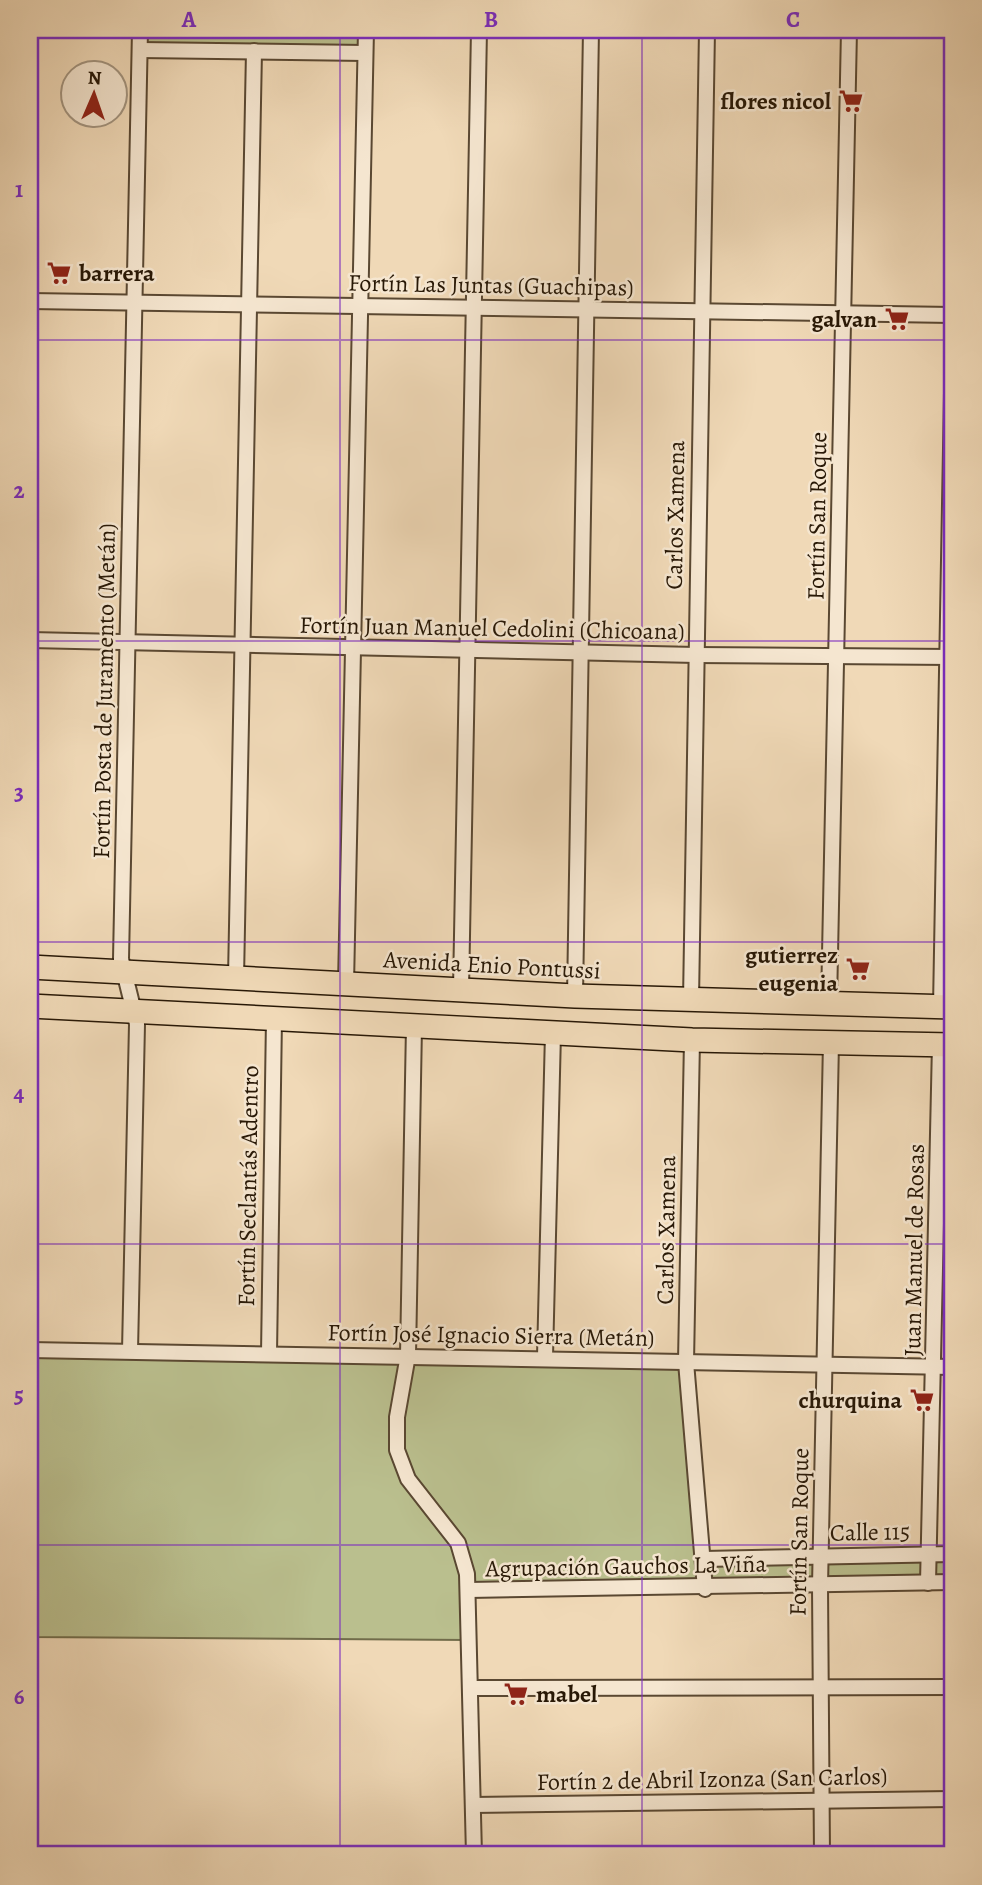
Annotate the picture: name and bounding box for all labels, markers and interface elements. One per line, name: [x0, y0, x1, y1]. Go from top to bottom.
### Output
text: A: [181, 4, 197, 35]
text: B: [484, 4, 498, 35]
text: C: [786, 4, 800, 35]
north arrow: [60, 60, 130, 130]
text: N: [87, 65, 102, 91]
place label: flores nicol: [720, 85, 832, 117]
supermarket icon: flores nicol: [837, 87, 865, 115]
text: 1: [15, 174, 23, 205]
place label: barrera: [78, 257, 155, 289]
supermarket icon: barrera: [45, 259, 73, 287]
street label: Fortín Las Juntas (Guachipas): [348, 267, 634, 303]
place label: galvan: [811, 303, 878, 335]
supermarket icon: galvan: [883, 305, 911, 333]
street label: Fortín San Roque: [800, 432, 834, 600]
street label: Carlos Xamena: [658, 439, 692, 590]
text: 2: [13, 475, 25, 506]
street label: Fortín Posta de Juramento (Metán): [85, 523, 123, 859]
street label: Fortín Juan Manuel Cedolini (Chicoana): [299, 609, 685, 647]
text: 3: [14, 777, 24, 808]
place label: gutierrez eugenia: [745, 939, 838, 999]
street label: Avenida Enio Pontussi: [381, 943, 602, 987]
supermarket icon: gutierrez eugenia: [844, 955, 872, 983]
street label: Fortín Seclantás Adentro: [230, 1065, 266, 1307]
text: 4: [14, 1078, 25, 1109]
street label: Juan Manuel de Rosas: [896, 1143, 932, 1357]
street label: Carlos Xamena: [649, 1154, 683, 1305]
street label: Fortín José Ignacio Sierra (Metán): [327, 1316, 655, 1354]
text: 5: [14, 1379, 24, 1410]
place label: churquina: [798, 1384, 902, 1416]
supermarket icon: churquina: [908, 1386, 936, 1414]
street label: Fortín San Roque: [782, 1448, 816, 1616]
street label: Calle 115: [830, 1515, 910, 1549]
street label: Agrupación Gauchos La Viña: [484, 1548, 768, 1584]
place label: mabel: [536, 1678, 598, 1710]
supermarket icon: mabel: [502, 1680, 530, 1708]
text: 6: [14, 1681, 25, 1712]
street label: Fortín 2 de Abril Izonza (San Carlos): [536, 1760, 888, 1798]

